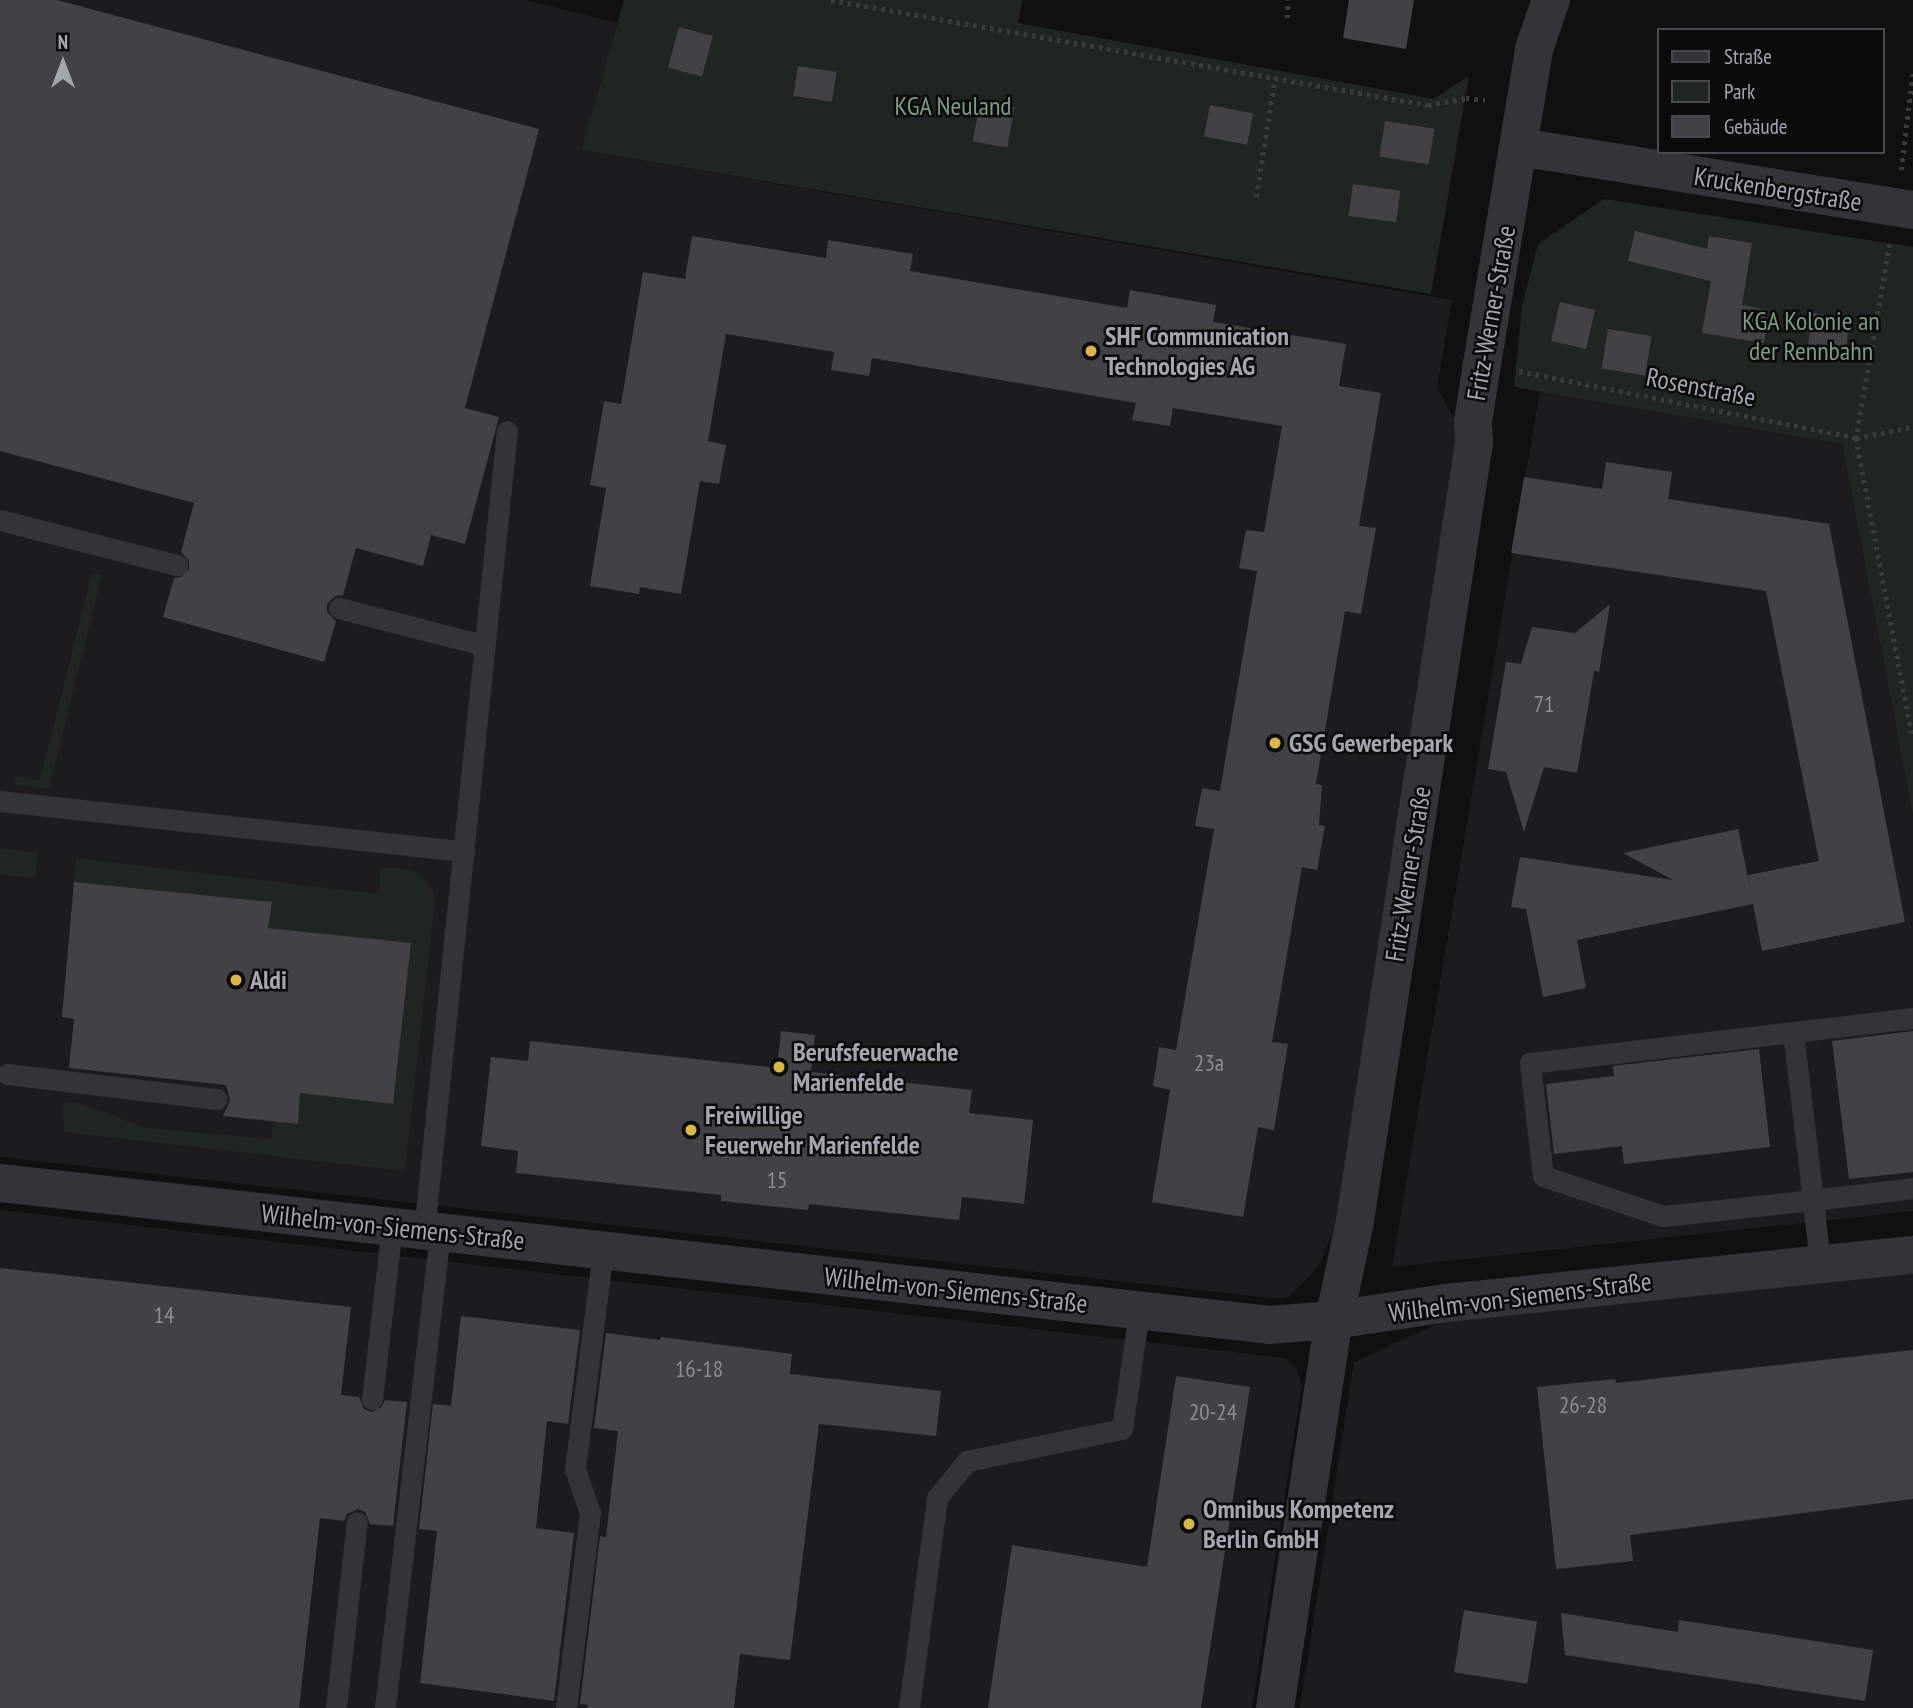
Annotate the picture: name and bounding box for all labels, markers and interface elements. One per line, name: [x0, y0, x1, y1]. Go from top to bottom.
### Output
north arrow: [28, 28, 98, 98]
legend: [1658, 28, 1885, 154]
text: N: [58, 30, 68, 54]
text: Straße: [1724, 43, 1772, 70]
text: Park: [1724, 78, 1755, 105]
park label: KGA Neuland: [894, 90, 1012, 122]
text: Gebäude: [1724, 113, 1787, 140]
street label: Kruckenbergstraße: [1692, 160, 1864, 218]
street label: Fritz-Werner-Straße: [1460, 223, 1522, 403]
park label: KGA Kolonie an der Rennbahn: [1742, 305, 1880, 366]
place label: SHF Communication Technologies AG: [1105, 320, 1289, 382]
marker: SHF Communication Technologies AG: [1083, 343, 1099, 359]
street label: Rosenstraße: [1644, 361, 1758, 413]
house number: 71: [1534, 690, 1554, 718]
place label: GSG Gewerbepark: [1289, 727, 1453, 759]
marker: GSG Gewerbepark: [1267, 735, 1283, 751]
street label: Fritz-Werner-Straße: [1379, 784, 1437, 964]
place label: Aldi: [250, 964, 287, 996]
marker: Aldi: [228, 972, 244, 988]
place label: Berufsfeuerwache Marienfelde: [793, 1036, 959, 1098]
house number: 23a: [1194, 1049, 1224, 1077]
marker: Berufsfeuerwache Marienfelde: [771, 1059, 787, 1075]
place label: Freiwillige Feuerwehr Marienfelde: [705, 1099, 920, 1160]
marker: Freiwillige Feuerwehr Marienfelde: [683, 1122, 699, 1138]
house number: 15: [767, 1166, 787, 1194]
street label: Wilhelm-von-Siemens-Straße: [260, 1198, 526, 1256]
street label: Wilhelm-von-Siemens-Straße: [823, 1261, 1089, 1319]
street label: Wilhelm-von-Siemens-Straße: [1387, 1265, 1653, 1329]
house number: 14: [154, 1301, 174, 1329]
house number: 16-18: [675, 1355, 723, 1383]
house number: 26-28: [1559, 1391, 1607, 1419]
house number: 20-24: [1189, 1398, 1237, 1426]
place label: Omnibus Kompetenz Berlin GmbH: [1203, 1493, 1394, 1554]
marker: Omnibus Kompetenz Berlin GmbH: [1181, 1516, 1197, 1532]

